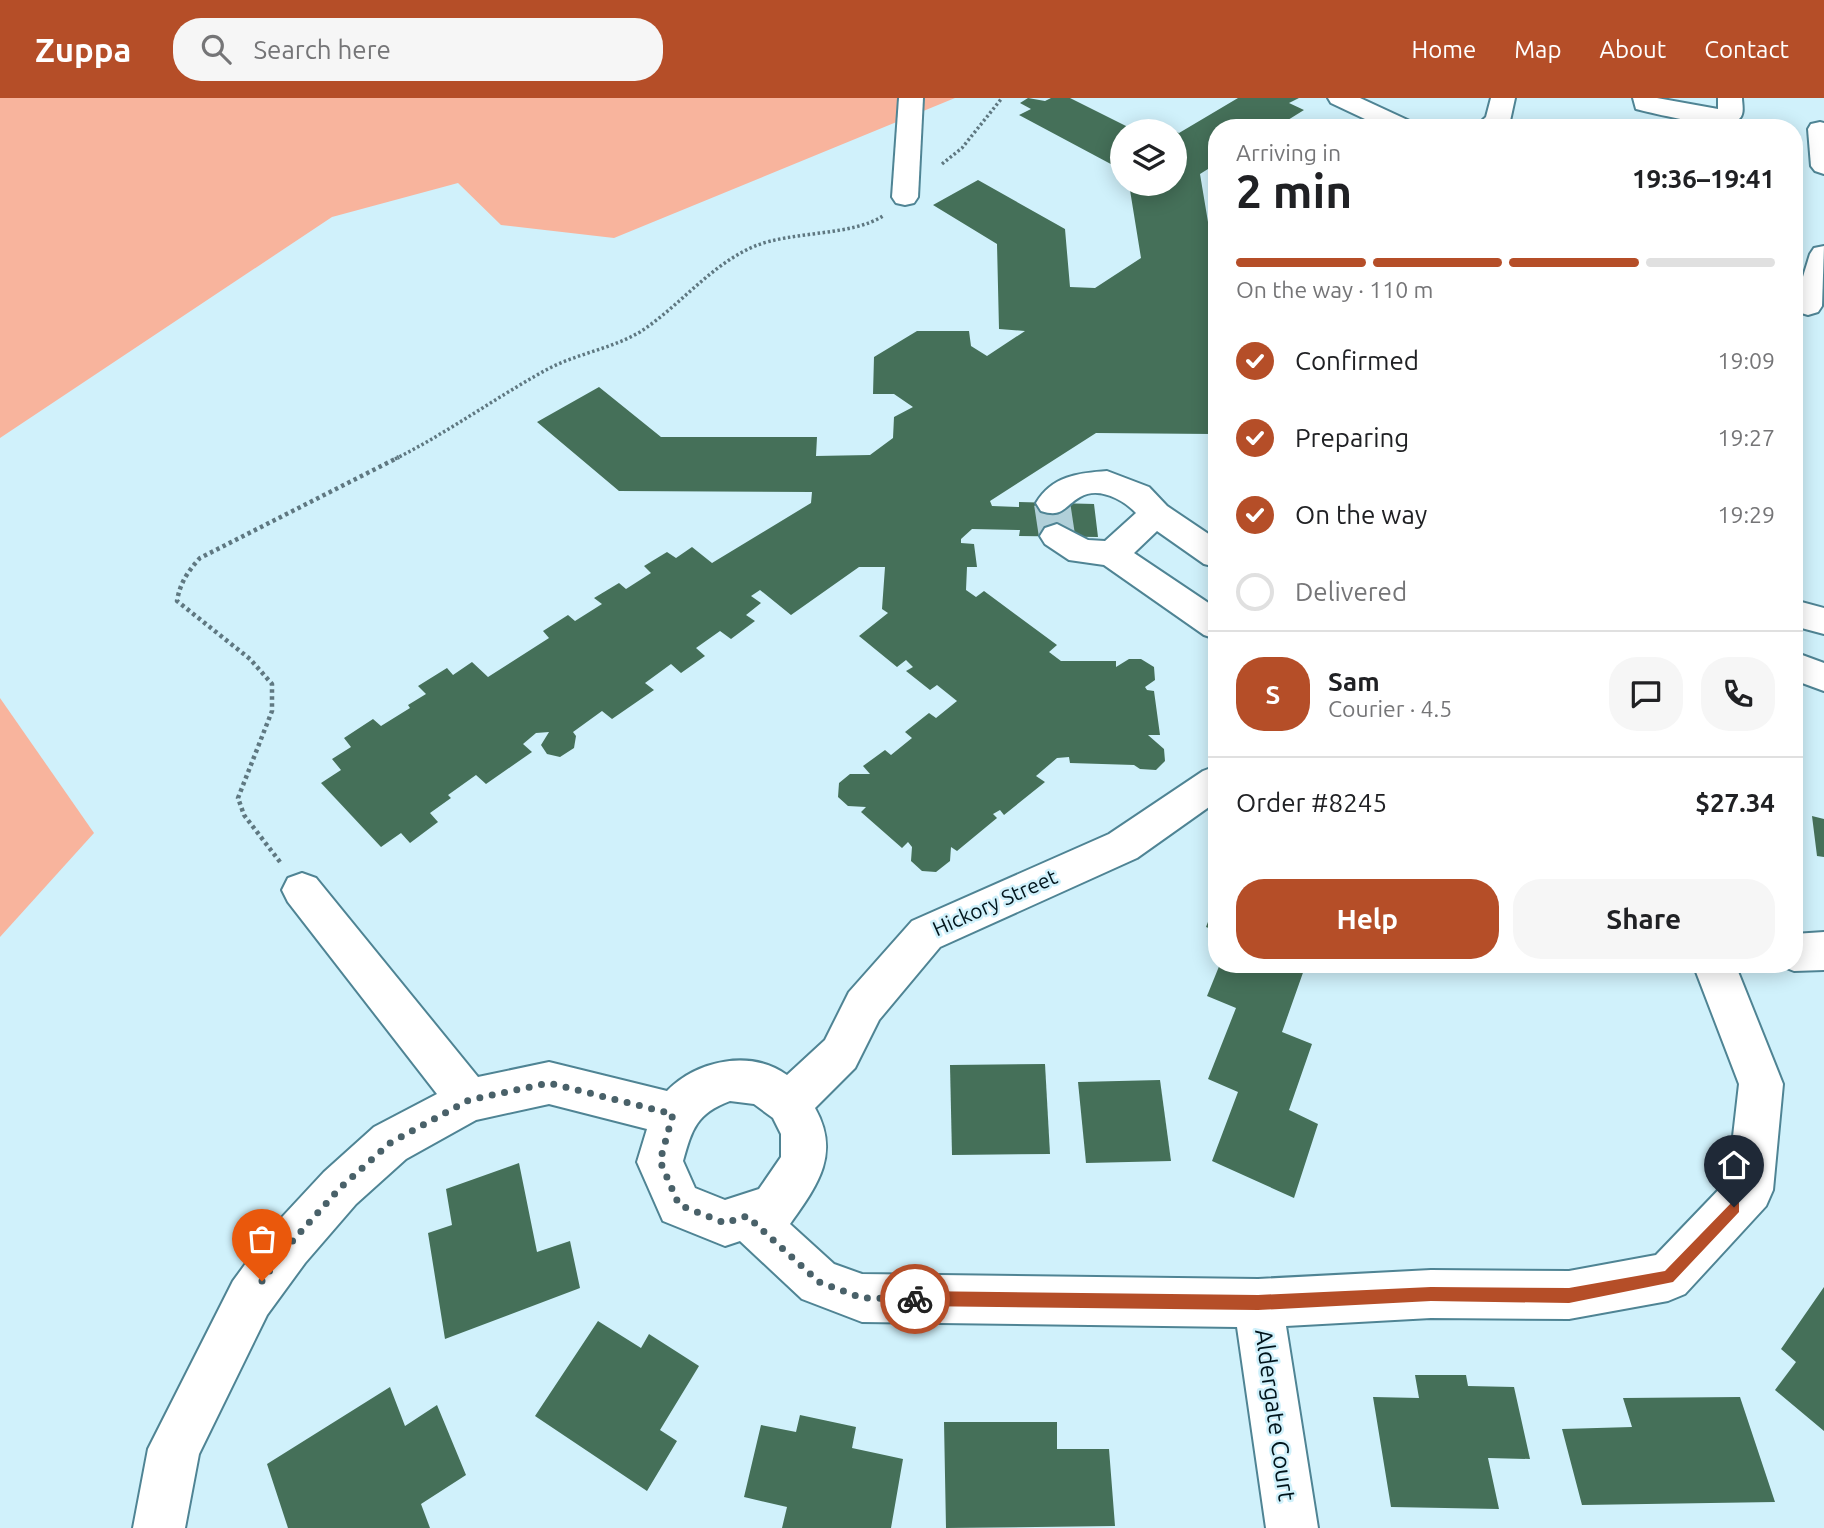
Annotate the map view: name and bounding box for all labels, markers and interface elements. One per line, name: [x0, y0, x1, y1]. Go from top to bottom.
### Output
search box: [173, 18, 663, 81]
icon: search: [197, 30, 235, 68]
text: Zuppa: [35, 31, 131, 68]
text: Search here: [253, 35, 391, 64]
text: Home: [1411, 36, 1476, 63]
text: Map: [1514, 36, 1561, 63]
text: About: [1599, 36, 1666, 63]
text: Contact: [1704, 36, 1789, 63]
map controls: [1110, 119, 1187, 196]
button: layers: [1110, 119, 1187, 196]
text: Arriving in: [1236, 140, 1341, 165]
text: 19:36–19:41: [1632, 164, 1775, 193]
text: 2 min: [1236, 165, 1352, 217]
text: On the way · 110 m: [1236, 277, 1433, 302]
icon: check: [1236, 342, 1274, 380]
text: Confirmed: [1295, 346, 1419, 375]
text: 19:09: [1717, 348, 1775, 373]
icon: check: [1236, 419, 1274, 457]
text: Preparing: [1295, 423, 1409, 452]
text: 19:27: [1717, 425, 1775, 450]
icon: check: [1236, 496, 1274, 534]
text: On the way: [1295, 500, 1427, 529]
text: 19:29: [1717, 502, 1775, 527]
text: Delivered: [1295, 577, 1407, 606]
button: chat: [1609, 657, 1683, 731]
button: phone: [1701, 657, 1775, 731]
text: Sam: [1328, 667, 1380, 696]
text: S: [1266, 680, 1280, 709]
text: Courier · 4.5: [1328, 696, 1452, 721]
text: Order #8245: [1236, 788, 1387, 817]
text: $27.34: [1695, 788, 1775, 817]
street label: Hickory Street: [929, 864, 1061, 940]
button: Help: [1236, 879, 1499, 959]
button: Share: [1513, 879, 1775, 959]
pin: [1704, 1135, 1764, 1207]
icon: home: [1715, 1146, 1753, 1184]
pin: [232, 1209, 292, 1281]
icon: bag: [243, 1220, 281, 1258]
courier: [880, 1264, 950, 1334]
icon: bike: [896, 1280, 934, 1318]
street label: Aldergate Court: [1250, 1327, 1301, 1503]

